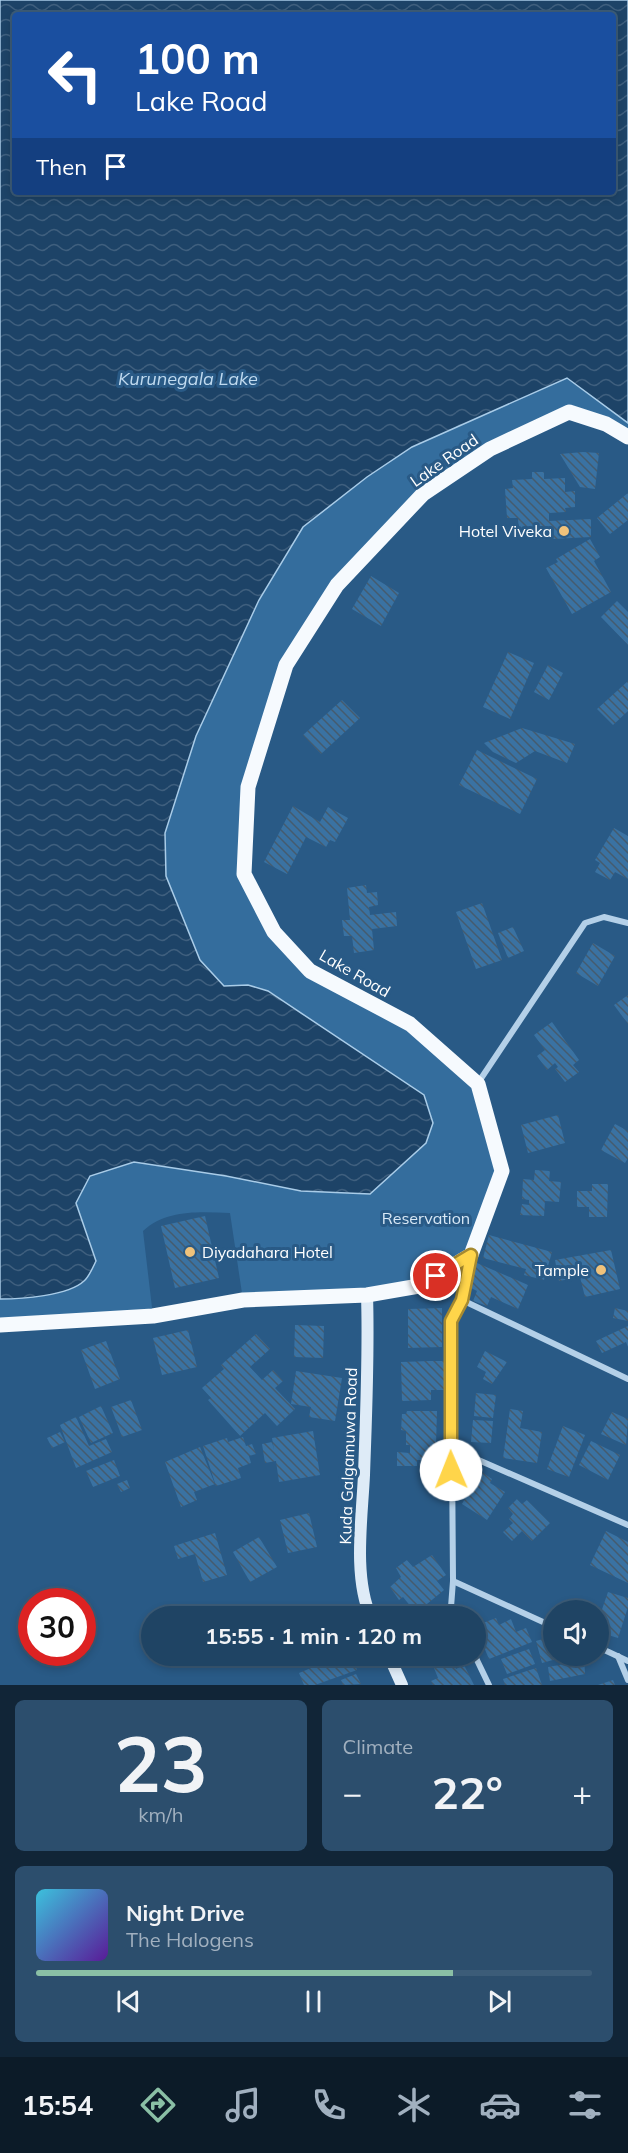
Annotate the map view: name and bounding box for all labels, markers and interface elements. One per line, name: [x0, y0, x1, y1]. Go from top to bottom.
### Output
text: 100 m: [135, 32, 260, 85]
icon: left: [36, 36, 114, 114]
text: Lake Road: [135, 84, 267, 118]
icon: arrive: [99, 150, 132, 183]
text: Then: [36, 153, 87, 181]
water label: Kurunegala Lake: [118, 367, 258, 390]
street label: Lake Road: [406, 429, 482, 491]
place label: Hotel Viveka: [459, 521, 552, 541]
marker: Hotel Viveka: [557, 524, 571, 538]
street label: Lake Road: [316, 945, 394, 1001]
park label: Reservation: [382, 1208, 470, 1228]
place label: Diyadahara Hotel: [202, 1242, 333, 1262]
marker: Diyadahara Hotel: [183, 1245, 197, 1259]
pin: [410, 1250, 461, 1301]
icon: arrive: [419, 1259, 452, 1292]
place label: Tample: [535, 1260, 589, 1280]
marker: Tample: [594, 1263, 608, 1277]
street label: Kuda Galgamuwa Road: [335, 1367, 361, 1545]
position arrow: [419, 1438, 483, 1502]
speed limit sign: 30: [18, 1588, 96, 1666]
map controls: [543, 1600, 609, 1666]
button: sound: [543, 1600, 609, 1666]
text: 15:55 · 1 min · 120 m: [205, 1622, 422, 1650]
text: 23: [114, 1714, 208, 1812]
text: Climate: [343, 1734, 413, 1759]
text: 22°: [432, 1764, 503, 1820]
text: −: [343, 1772, 362, 1813]
text: +: [572, 1772, 592, 1813]
text: km/h: [138, 1802, 183, 1827]
text: Night Drive: [126, 1899, 245, 1927]
text: The Halogens: [126, 1927, 254, 1952]
icon: previous: [112, 1985, 145, 2018]
icon: pause: [297, 1985, 330, 2018]
icon: next: [483, 1985, 516, 2018]
icon: directions: [137, 2084, 179, 2126]
icon: music: [222, 2084, 264, 2126]
icon: phone: [308, 2084, 350, 2126]
icon: climate: [393, 2084, 435, 2126]
icon: car: [479, 2084, 521, 2126]
icon: filters: [564, 2084, 606, 2126]
text: 15:54: [22, 2088, 93, 2122]

